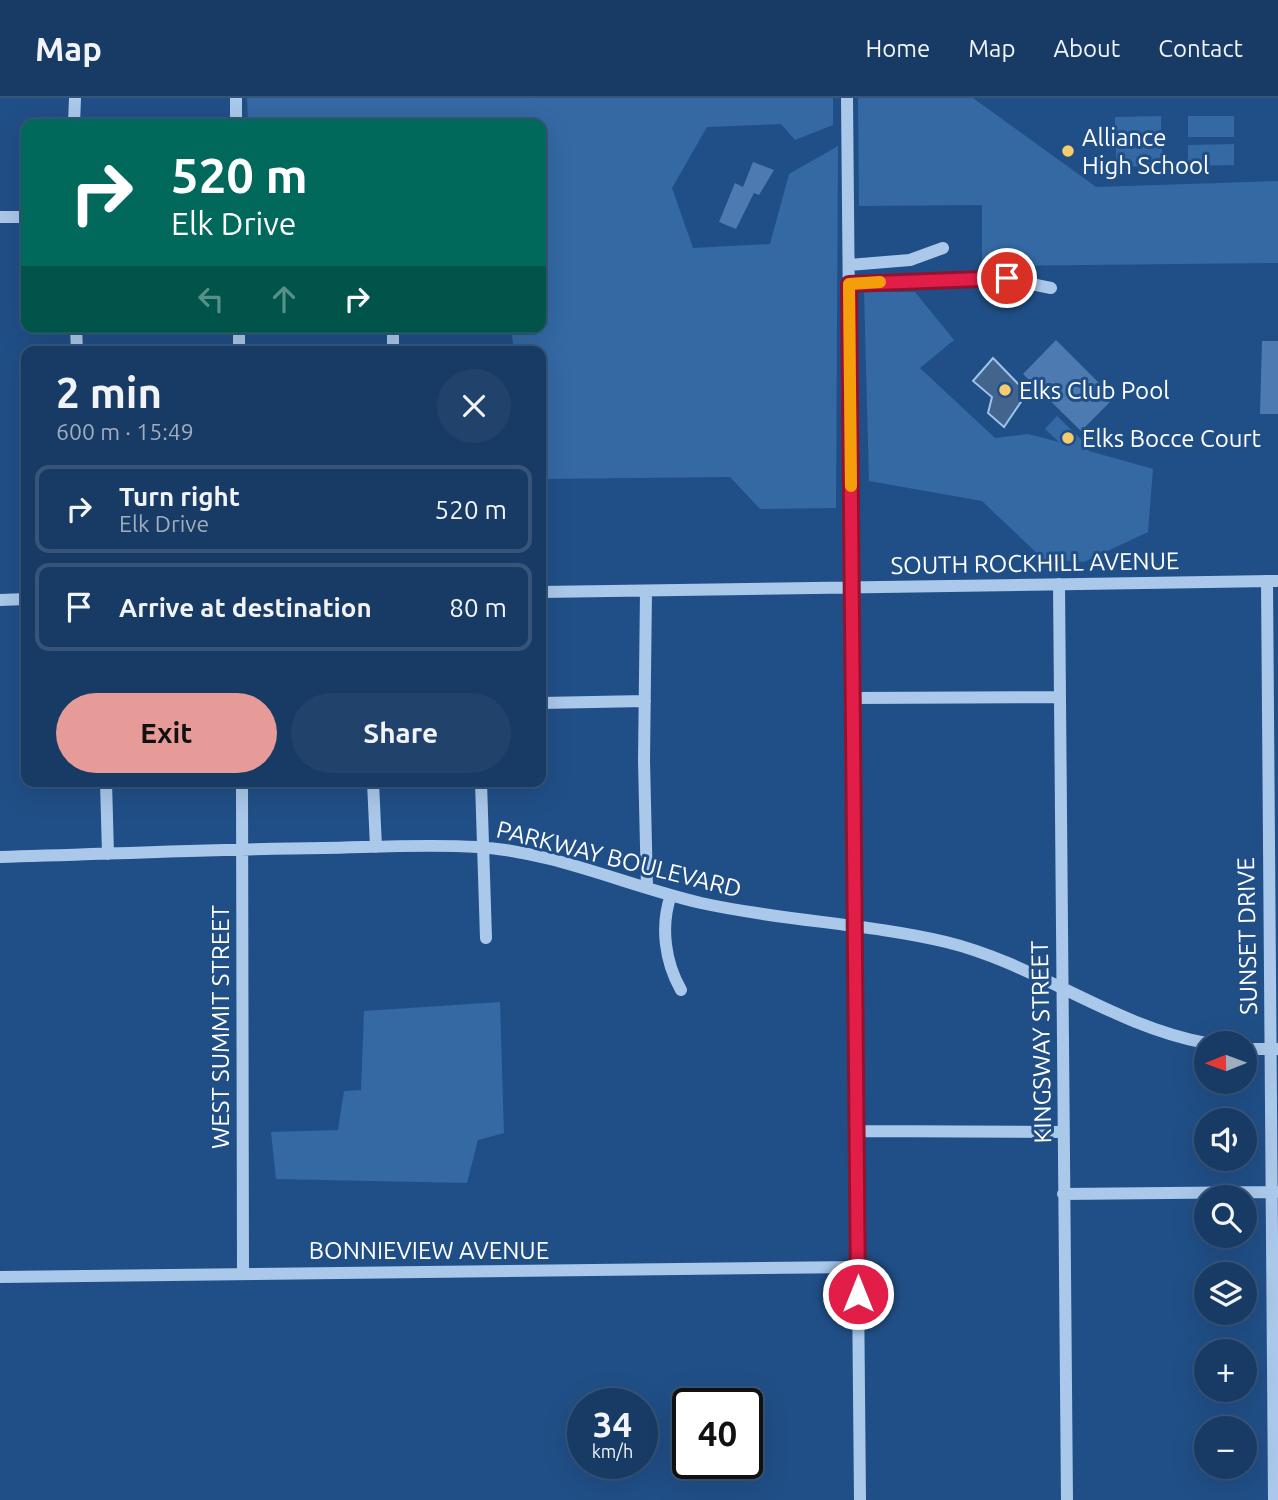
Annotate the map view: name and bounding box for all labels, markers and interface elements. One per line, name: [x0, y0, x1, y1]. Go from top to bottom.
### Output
text: Map: [35, 30, 102, 67]
text: Home: [865, 35, 930, 62]
text: Map: [968, 35, 1015, 62]
text: About: [1053, 35, 1120, 62]
text: Contact: [1158, 35, 1243, 62]
place label: Alliance High School: [1082, 124, 1209, 179]
marker: Alliance High School: [1060, 143, 1076, 159]
icon: right: [56, 147, 147, 238]
text: 520 m: [171, 147, 308, 202]
text: Elk Drive: [171, 205, 296, 241]
pin: [977, 248, 1037, 308]
icon: arrive: [988, 259, 1026, 297]
icon: left: [192, 280, 230, 318]
icon: ahead: [265, 280, 303, 318]
icon: right: [338, 280, 376, 318]
text: 2 min: [56, 369, 162, 416]
button: close: [437, 369, 511, 443]
place label: Elks Club Pool: [1019, 377, 1169, 404]
marker: Elks Club Pool: [997, 382, 1013, 398]
text: 600 m · 15:49: [56, 419, 194, 444]
place label: Elks Bocce Court: [1082, 425, 1262, 452]
marker: Elks Bocce Court: [1060, 430, 1076, 446]
text: Turn right: [119, 482, 240, 511]
icon: right: [60, 490, 98, 528]
text: 520 m: [435, 495, 507, 524]
text: Elk Drive: [119, 511, 209, 536]
street label: SOUTH ROCKHILL AVENUE: [890, 547, 1180, 579]
icon: arrive: [60, 588, 98, 626]
text: Arrive at destination: [119, 593, 372, 622]
text: 80 m: [449, 593, 507, 622]
button: Exit: [56, 693, 277, 773]
button: Share: [291, 693, 511, 773]
street label: PARKWAY BOULEVARD: [494, 815, 744, 903]
street label: SUNSET DRIVE: [1232, 857, 1262, 1015]
street label: WEST SUMMIT STREET: [207, 905, 234, 1149]
street label: KINGSWAY STREET: [1026, 940, 1056, 1144]
north arrow: [1194, 1031, 1256, 1094]
map controls: [1194, 1031, 1257, 1479]
button: sound: [1194, 1108, 1257, 1171]
button: search: [1194, 1185, 1257, 1248]
street label: BONNIEVIEW AVENUE: [309, 1237, 549, 1264]
position arrow: [821, 1257, 895, 1331]
button: layers: [1194, 1262, 1257, 1325]
button: +: [1194, 1339, 1257, 1402]
speed limit sign: 40: [672, 1388, 763, 1479]
text: 34: [593, 1404, 632, 1444]
button: −: [1194, 1416, 1257, 1479]
text: km/h: [592, 1441, 633, 1461]

